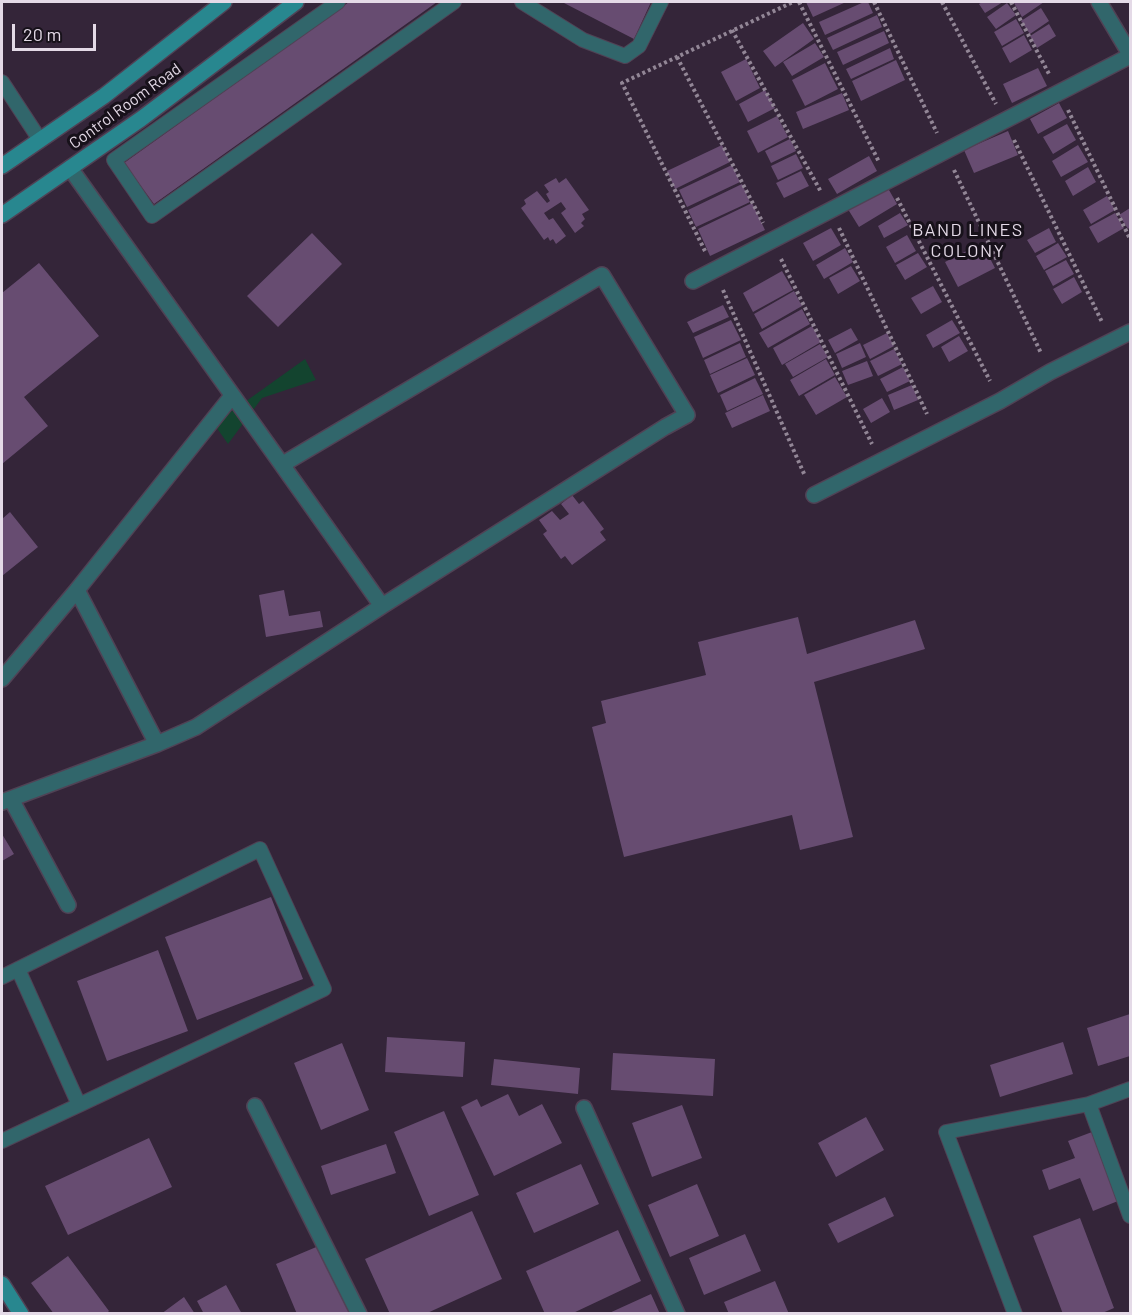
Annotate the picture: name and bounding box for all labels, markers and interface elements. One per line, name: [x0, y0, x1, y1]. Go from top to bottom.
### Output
scale bar: [15, 12, 99, 50]
text: 20 m: [23, 23, 61, 45]
street label: Control Room Road: [65, 59, 185, 153]
district label: BAND LINES COLONY: [912, 219, 1024, 262]

